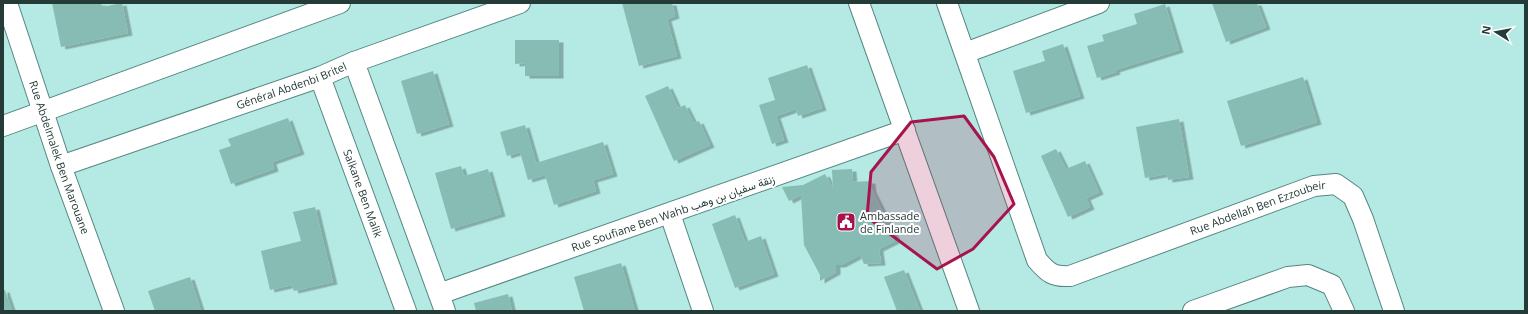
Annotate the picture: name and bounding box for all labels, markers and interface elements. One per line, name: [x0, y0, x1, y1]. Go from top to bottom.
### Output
north arrow: [1476, 12, 1516, 52]
text: N: [1477, 24, 1494, 36]
street label: Général Abdenbi Britel: [234, 58, 349, 112]
street label: Rue Abdelmalek Ben Marouane: [26, 78, 93, 236]
street label: Salkane Ben Malik: [340, 147, 386, 240]
street label: Rue Soufiane Ben Wahb زنقة سفيان بن وهب: [569, 171, 777, 254]
street label: Rue Abdellah Ben Ezzoubeir: [1188, 177, 1327, 238]
place label: Ambassade de Finlande: [860, 208, 920, 236]
public building icon: Ambassade de Finlande: [835, 211, 857, 233]

